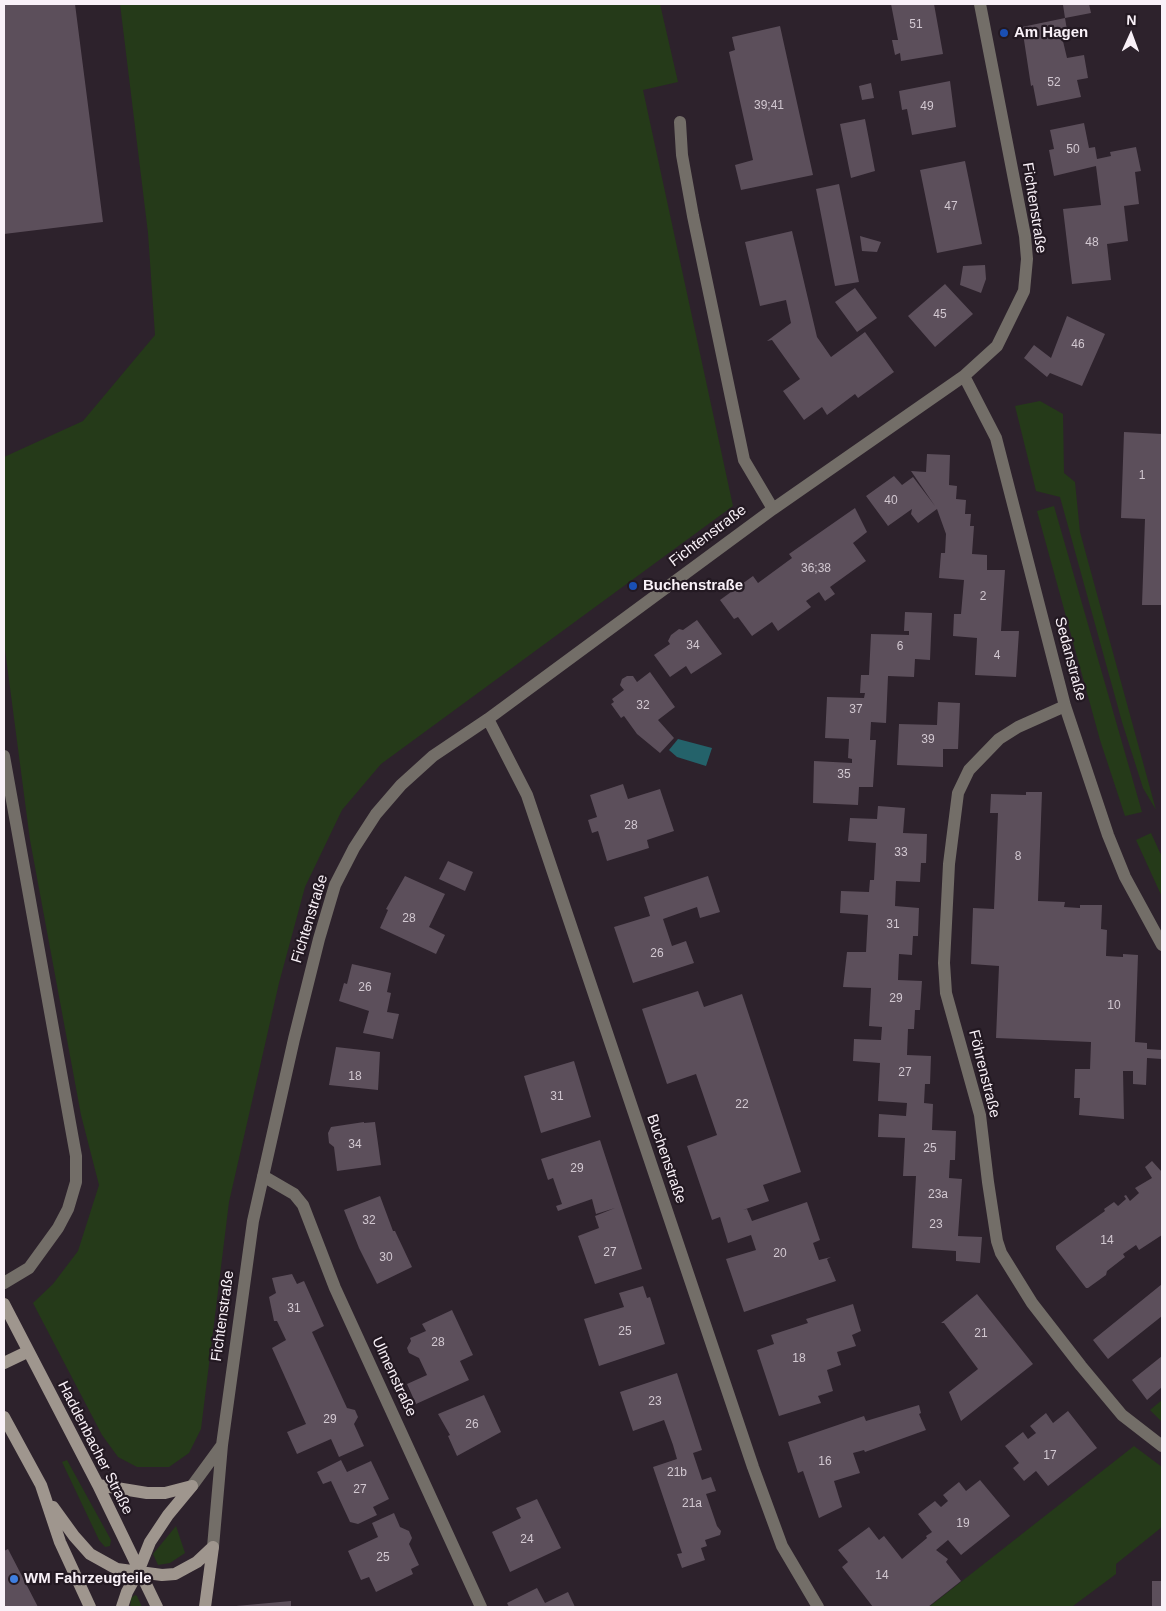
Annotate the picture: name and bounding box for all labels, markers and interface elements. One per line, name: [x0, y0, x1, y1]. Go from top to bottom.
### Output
north arrow: [1106, 10, 1156, 60]
text: N: [1126, 12, 1137, 28]
house number: 51: [909, 18, 923, 32]
place label: Am Hagen: [1014, 24, 1088, 42]
marker: Am Hagen: [998, 27, 1010, 39]
house number: 52: [1047, 76, 1061, 90]
house number: 39;41: [754, 99, 784, 113]
house number: 49: [920, 100, 934, 114]
house number: 50: [1066, 143, 1080, 157]
street label: Fichtenstraße: [1018, 161, 1050, 255]
house number: 47: [944, 200, 958, 214]
house number: 48: [1085, 236, 1099, 250]
house number: 45: [933, 308, 947, 322]
house number: 46: [1071, 338, 1085, 352]
house number: 1: [1139, 469, 1145, 483]
house number: 40: [884, 494, 898, 508]
street label: Fichtenstraße: [666, 501, 750, 571]
house number: 36;38: [801, 562, 831, 576]
place label: Buchenstraße: [643, 577, 743, 595]
marker: Buchenstraße: [627, 580, 639, 592]
house number: 2: [980, 590, 986, 604]
street label: Sedanstraße: [1050, 615, 1090, 703]
house number: 34: [686, 639, 700, 653]
house number: 6: [897, 640, 903, 654]
house number: 4: [994, 649, 1000, 663]
house number: 32: [636, 699, 650, 713]
house number: 37: [849, 703, 863, 717]
house number: 39: [921, 733, 935, 747]
house number: 35: [837, 768, 851, 782]
house number: 28: [624, 819, 638, 833]
house number: 33: [894, 846, 908, 860]
house number: 8: [1015, 850, 1021, 864]
street label: Fichtenstraße: [288, 873, 332, 965]
house number: 28: [402, 912, 416, 926]
house number: 31: [886, 918, 900, 932]
house number: 26: [650, 947, 664, 961]
house number: 26: [358, 981, 372, 995]
house number: 29: [889, 992, 903, 1006]
house number: 10: [1107, 999, 1121, 1013]
street label: Föhrenstraße: [964, 1028, 1004, 1120]
house number: 27: [898, 1066, 912, 1080]
house number: 18: [348, 1070, 362, 1084]
house number: 31: [550, 1090, 564, 1104]
house number: 22: [735, 1098, 749, 1112]
street label: Buchenstraße: [642, 1112, 690, 1206]
house number: 34: [348, 1138, 362, 1152]
house number: 25: [923, 1142, 937, 1156]
house number: 29: [570, 1162, 584, 1176]
house number: 23a: [928, 1188, 948, 1202]
house number: 32: [362, 1214, 376, 1228]
house number: 23: [929, 1218, 943, 1232]
house number: 14: [1100, 1234, 1114, 1248]
house number: 27: [603, 1246, 617, 1260]
house number: 20: [773, 1247, 787, 1261]
house number: 30: [379, 1251, 393, 1265]
street label: Fichtenstraße: [208, 1269, 238, 1363]
house number: 31: [287, 1302, 301, 1316]
house number: 25: [618, 1325, 632, 1339]
house number: 21: [974, 1327, 988, 1341]
street label: Ulmenstraße: [368, 1334, 420, 1420]
house number: 28: [431, 1336, 445, 1350]
house number: 18: [792, 1352, 806, 1366]
street label: Haddenbacher Straße: [53, 1378, 137, 1518]
house number: 23: [648, 1395, 662, 1409]
house number: 29: [323, 1413, 337, 1427]
house number: 26: [465, 1418, 479, 1432]
house number: 17: [1043, 1449, 1057, 1463]
house number: 16: [818, 1455, 832, 1469]
house number: 21b: [667, 1466, 687, 1480]
house number: 27: [353, 1483, 367, 1497]
house number: 21a: [682, 1497, 702, 1511]
house number: 19: [956, 1517, 970, 1531]
house number: 24: [520, 1533, 534, 1547]
house number: 25: [376, 1551, 390, 1565]
house number: 14: [875, 1569, 889, 1583]
place label: WM Fahrzeugteile: [24, 1570, 152, 1588]
marker: WM Fahrzeugteile: [8, 1573, 20, 1585]

